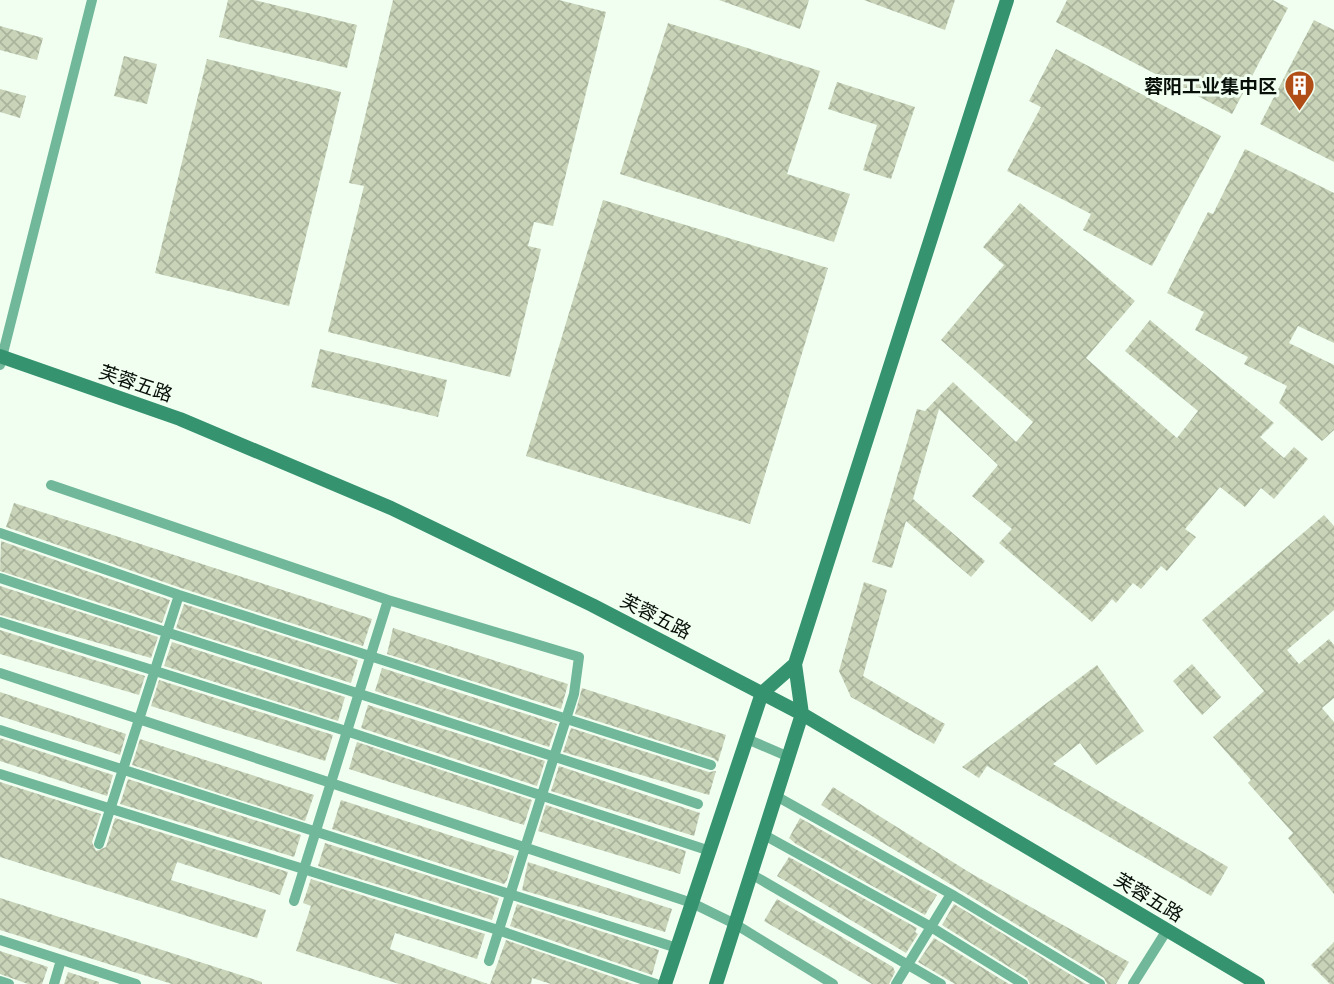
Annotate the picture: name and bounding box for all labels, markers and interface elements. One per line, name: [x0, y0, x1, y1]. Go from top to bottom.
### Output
building icon: 蓉阳工业集中区: [1283, 69, 1317, 113]
place label: 蓉阳工业集中区: [1144, 74, 1277, 98]
street label: 芙蓉五路: [96, 359, 176, 407]
street label: 芙蓉五路: [617, 588, 695, 644]
street label: 芙蓉五路: [1110, 867, 1188, 927]

